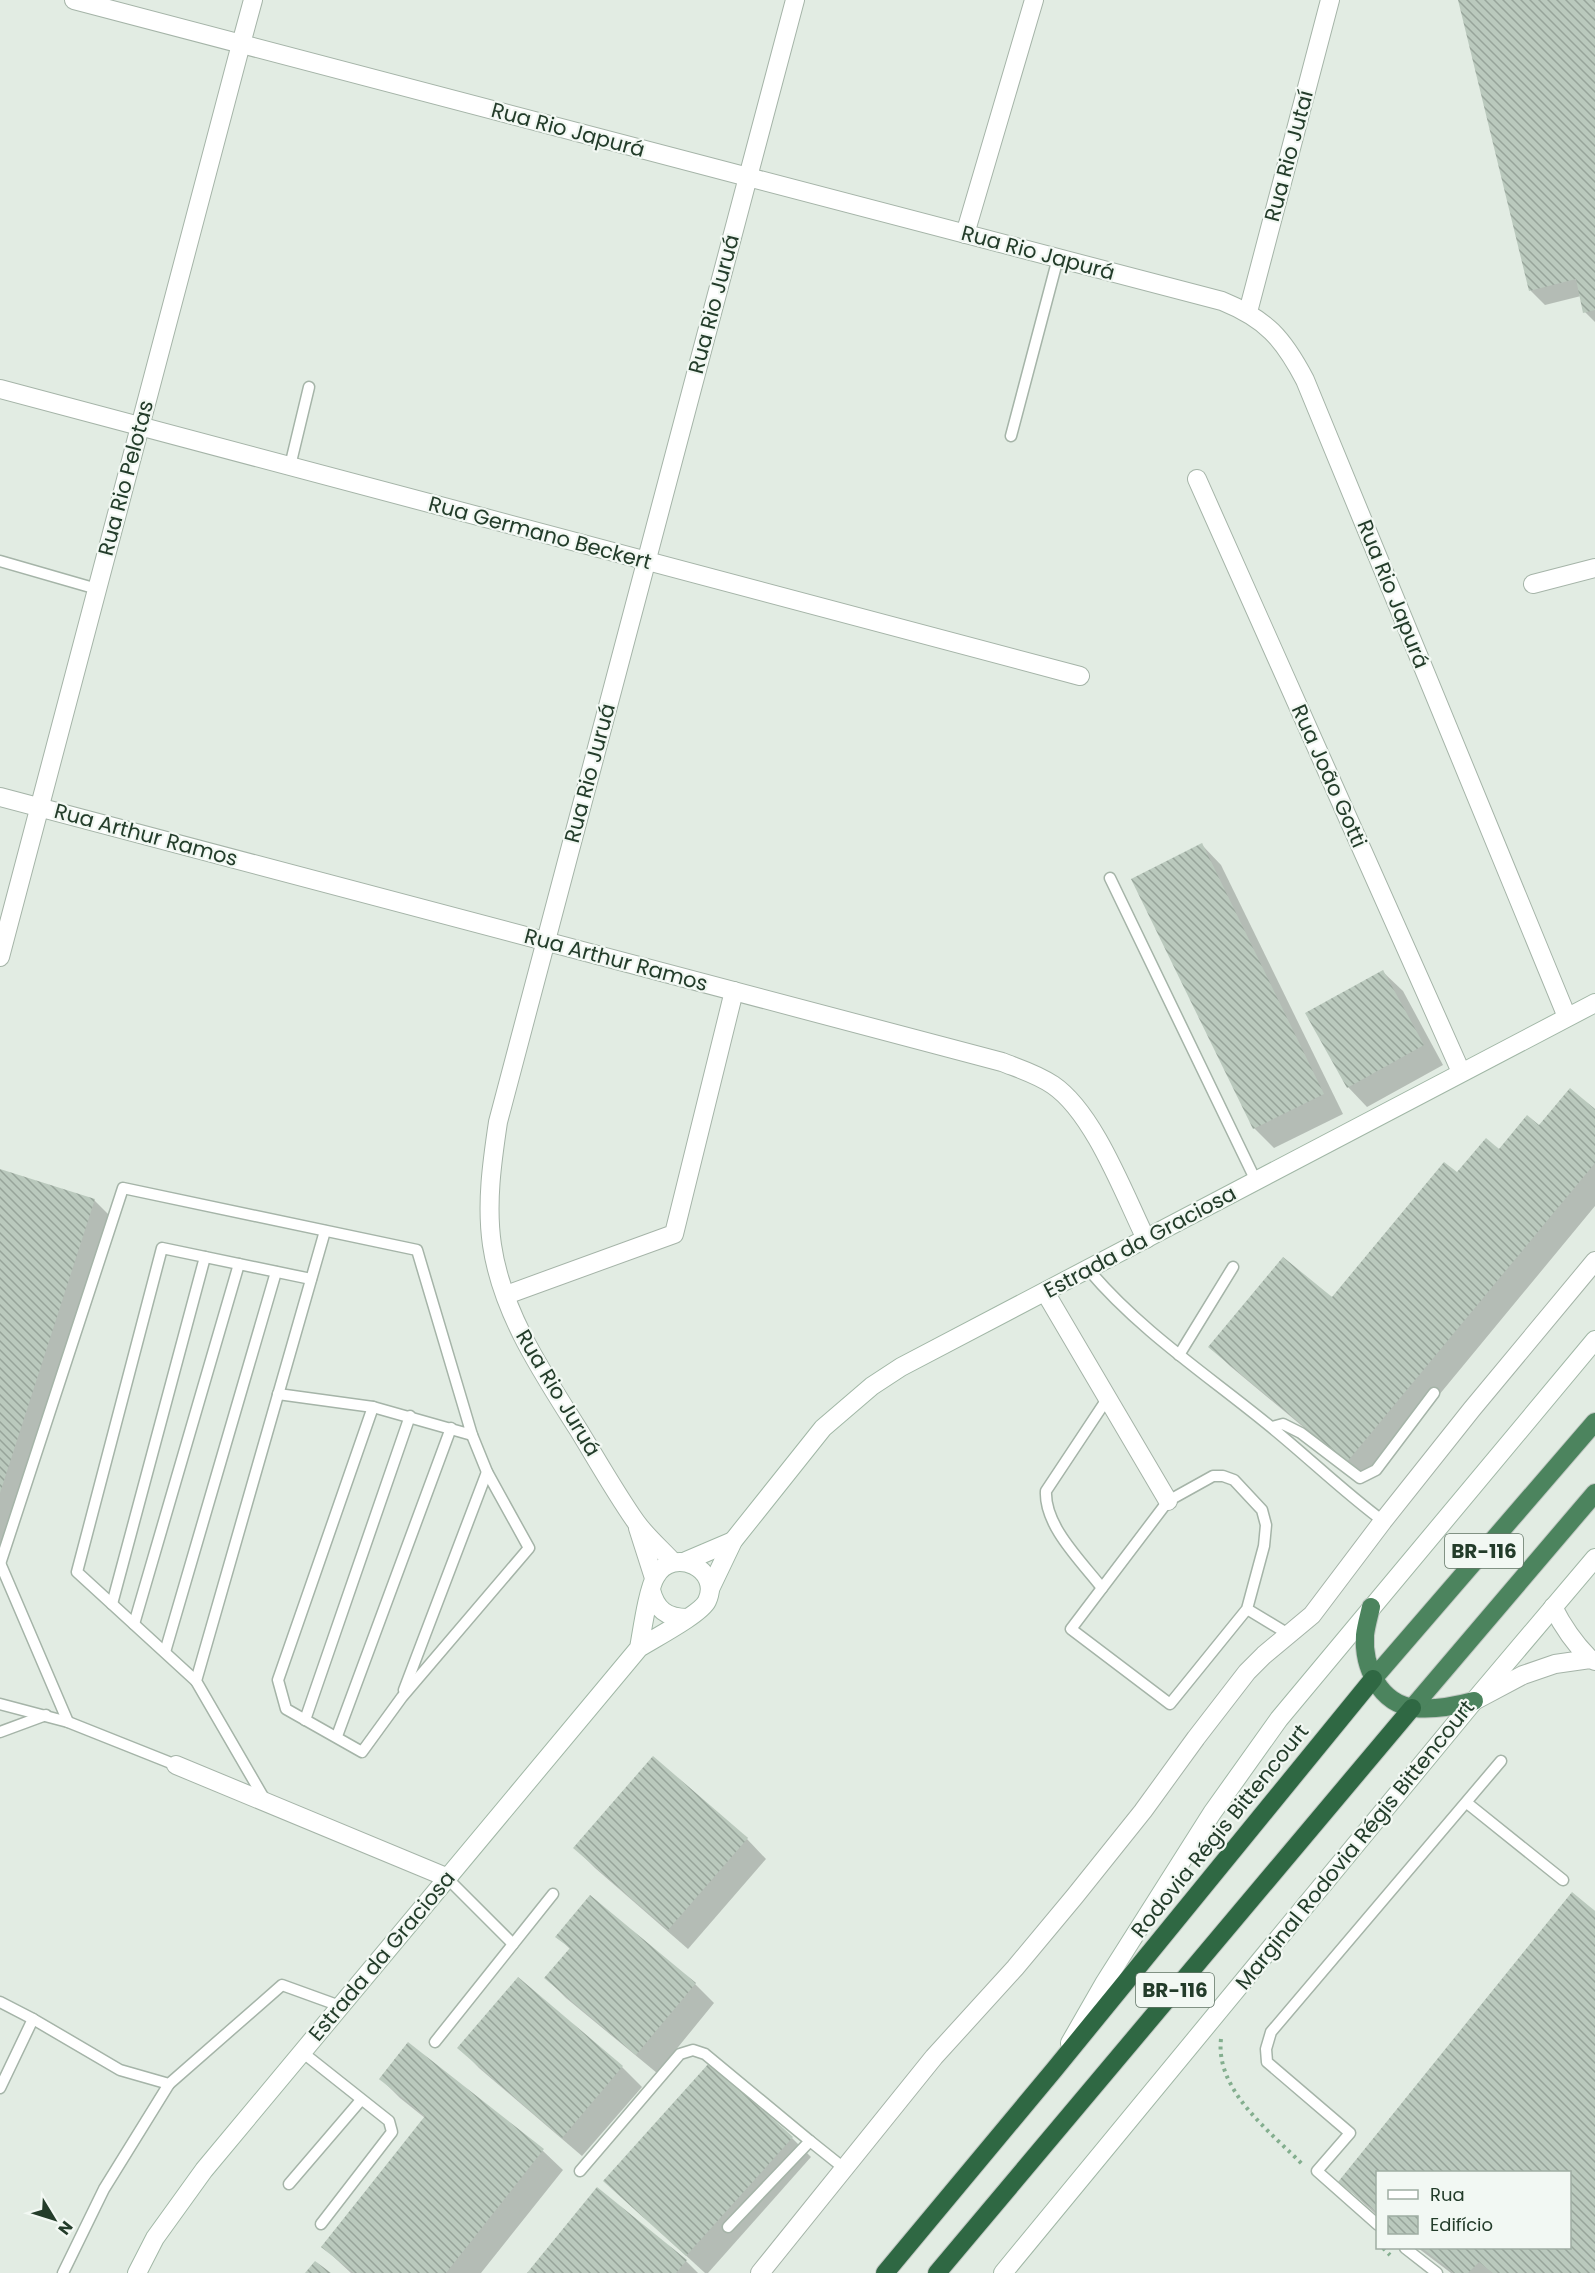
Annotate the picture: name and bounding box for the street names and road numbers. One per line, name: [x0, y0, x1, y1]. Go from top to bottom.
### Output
street label: Rua Rio Jutaí: [1257, 87, 1320, 225]
street label: Rua Rio Japurá: [488, 95, 648, 164]
street label: Rua Rio Japurá: [958, 218, 1118, 287]
street label: Rua Rio Juruá: [681, 231, 746, 377]
street label: Rua Rio Pelotas: [91, 397, 160, 559]
street label: Rua Germano Beckert: [426, 489, 655, 576]
street label: Rua Rio Japurá: [1350, 515, 1436, 672]
street label: Rua Rio Juruá: [557, 700, 622, 846]
street label: Rua João Gotti: [1285, 700, 1374, 852]
street label: Rua Arthur Ramos: [51, 796, 241, 873]
street label: Rua Arthur Ramos: [521, 921, 711, 998]
street label: Estrada da Graciosa: [1038, 1178, 1241, 1305]
street label: Rua Rio Juruá: [509, 1324, 608, 1462]
road number: BR-116: [1445, 1534, 1523, 1568]
street label: Marginal Rodovia Régis Bittencourt: [1228, 1694, 1481, 1996]
street label: Rodovia Régis Bittencourt: [1124, 1718, 1315, 1944]
street label: Estrada da Graciosa: [302, 1864, 462, 2047]
road number: BR-116: [1136, 1973, 1214, 2007]

